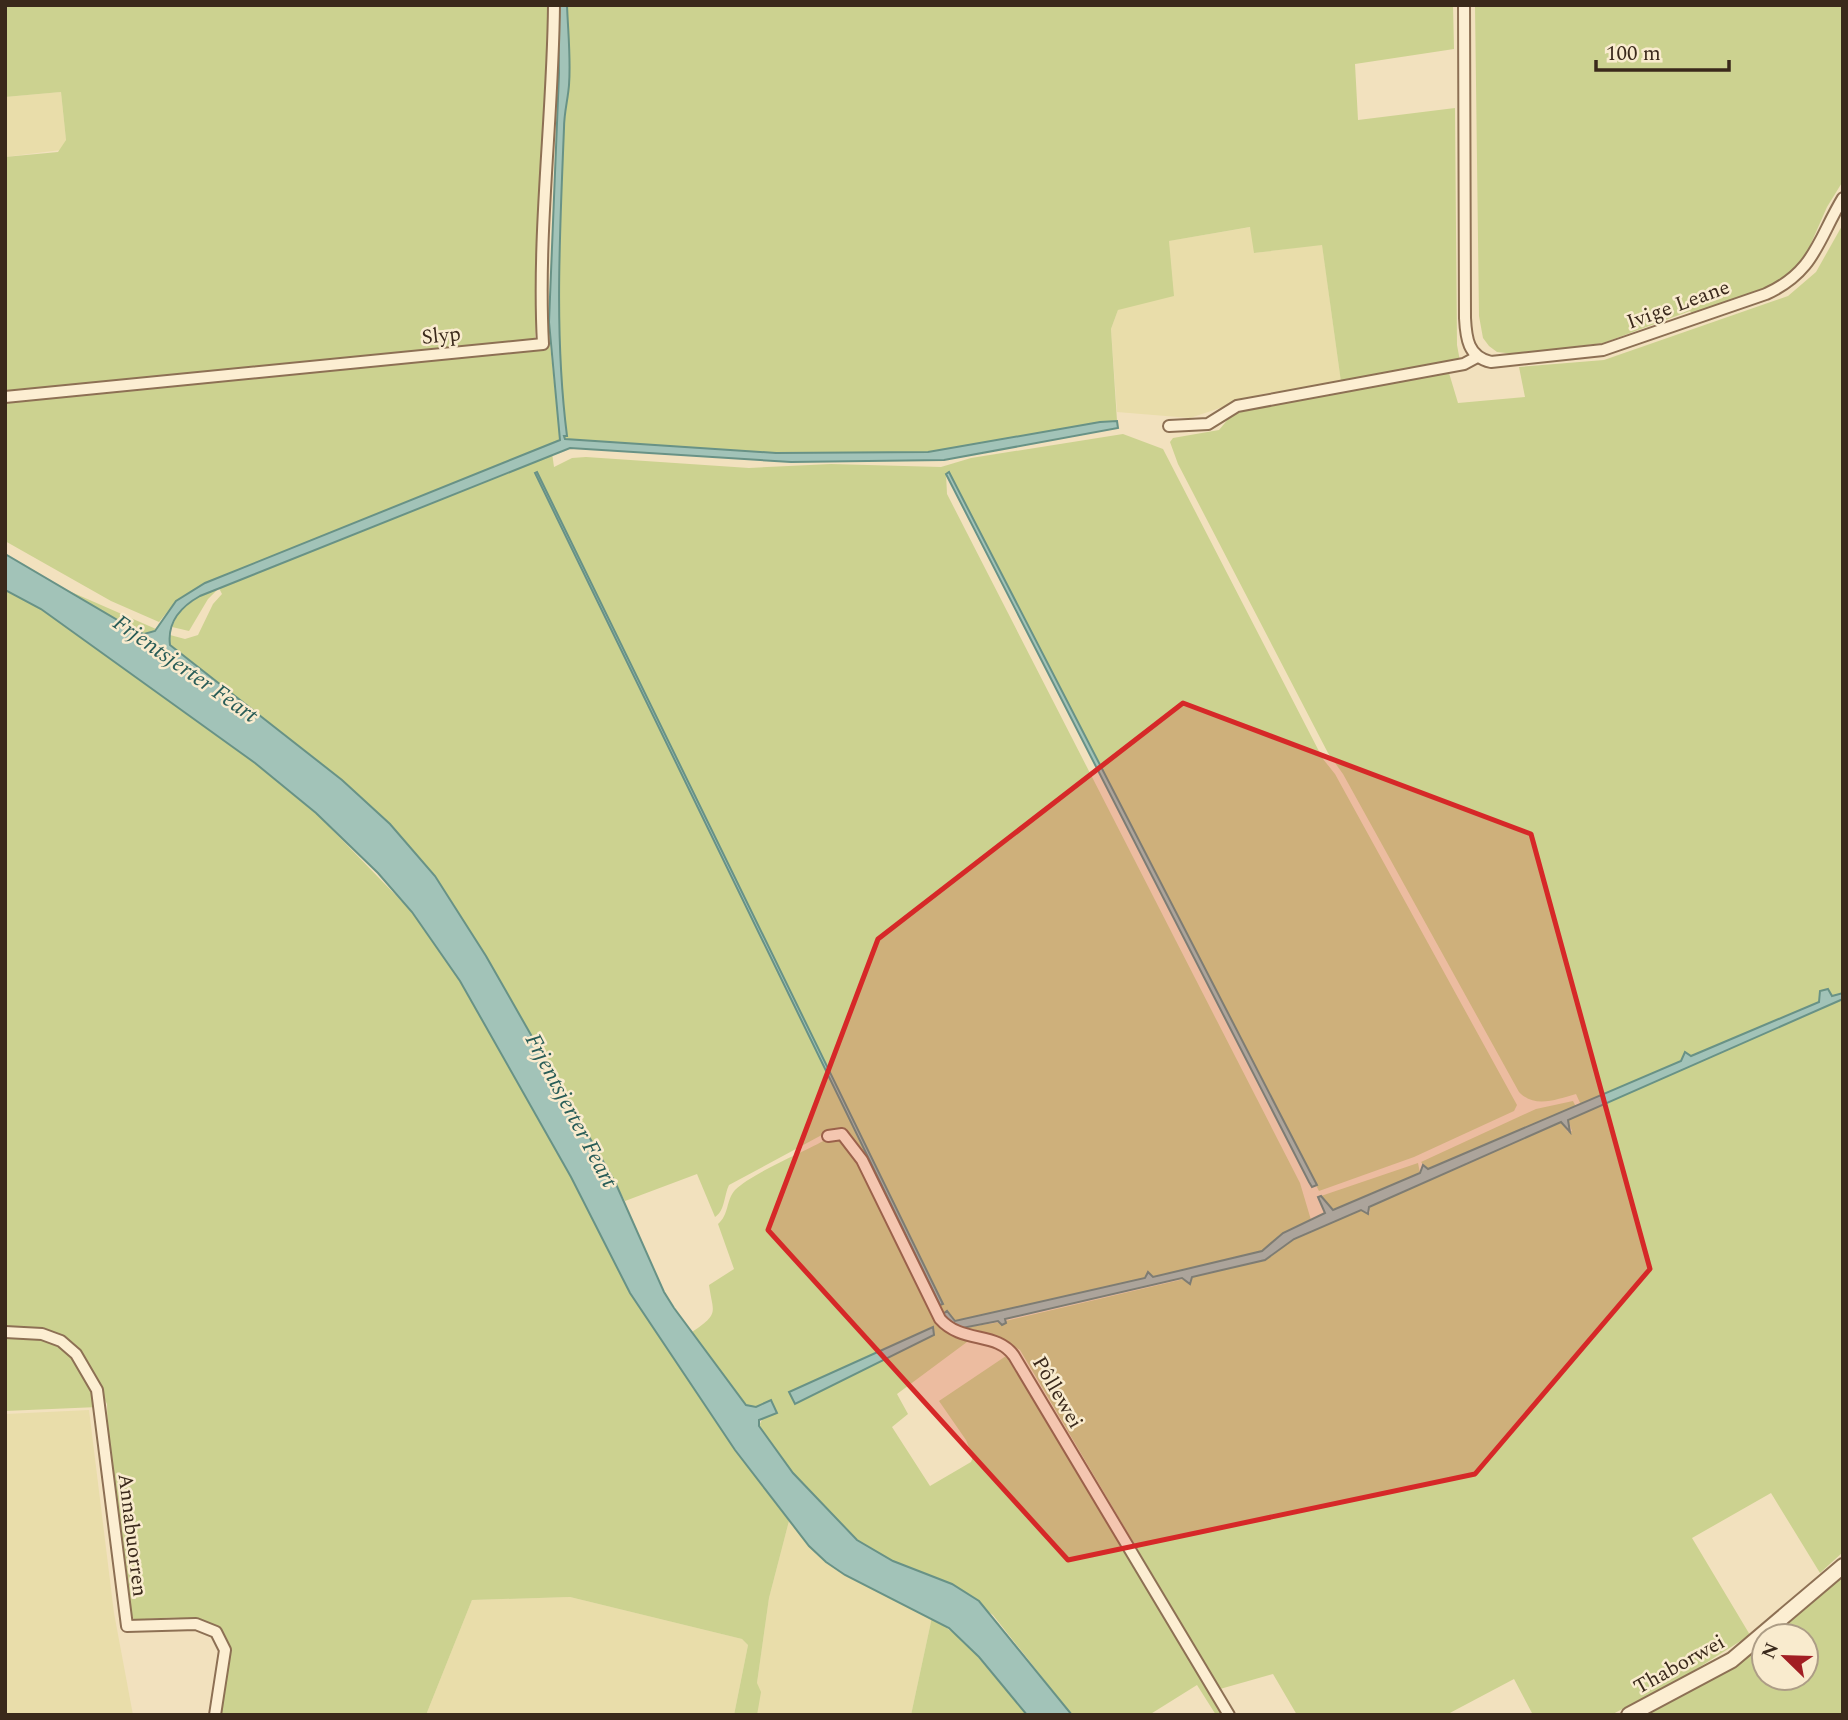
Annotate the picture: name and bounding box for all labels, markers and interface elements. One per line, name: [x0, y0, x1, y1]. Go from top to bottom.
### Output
scale bar: [1596, 28, 1729, 72]
text: 100 m: [1606, 38, 1661, 70]
street label: Ivige Leane: [1622, 271, 1734, 338]
street label: Slyp: [420, 318, 462, 354]
water label: Frjentsjerter Feart: [105, 606, 266, 733]
water label: Frjentsjerter Feart: [515, 1027, 627, 1195]
street label: Pôllewei: [1023, 1350, 1091, 1435]
street label: Annabuorren: [109, 1472, 155, 1599]
north arrow: [1750, 1622, 1820, 1692]
street label: Thaborwei: [1628, 1627, 1731, 1703]
text: N: [1754, 1638, 1787, 1664]

